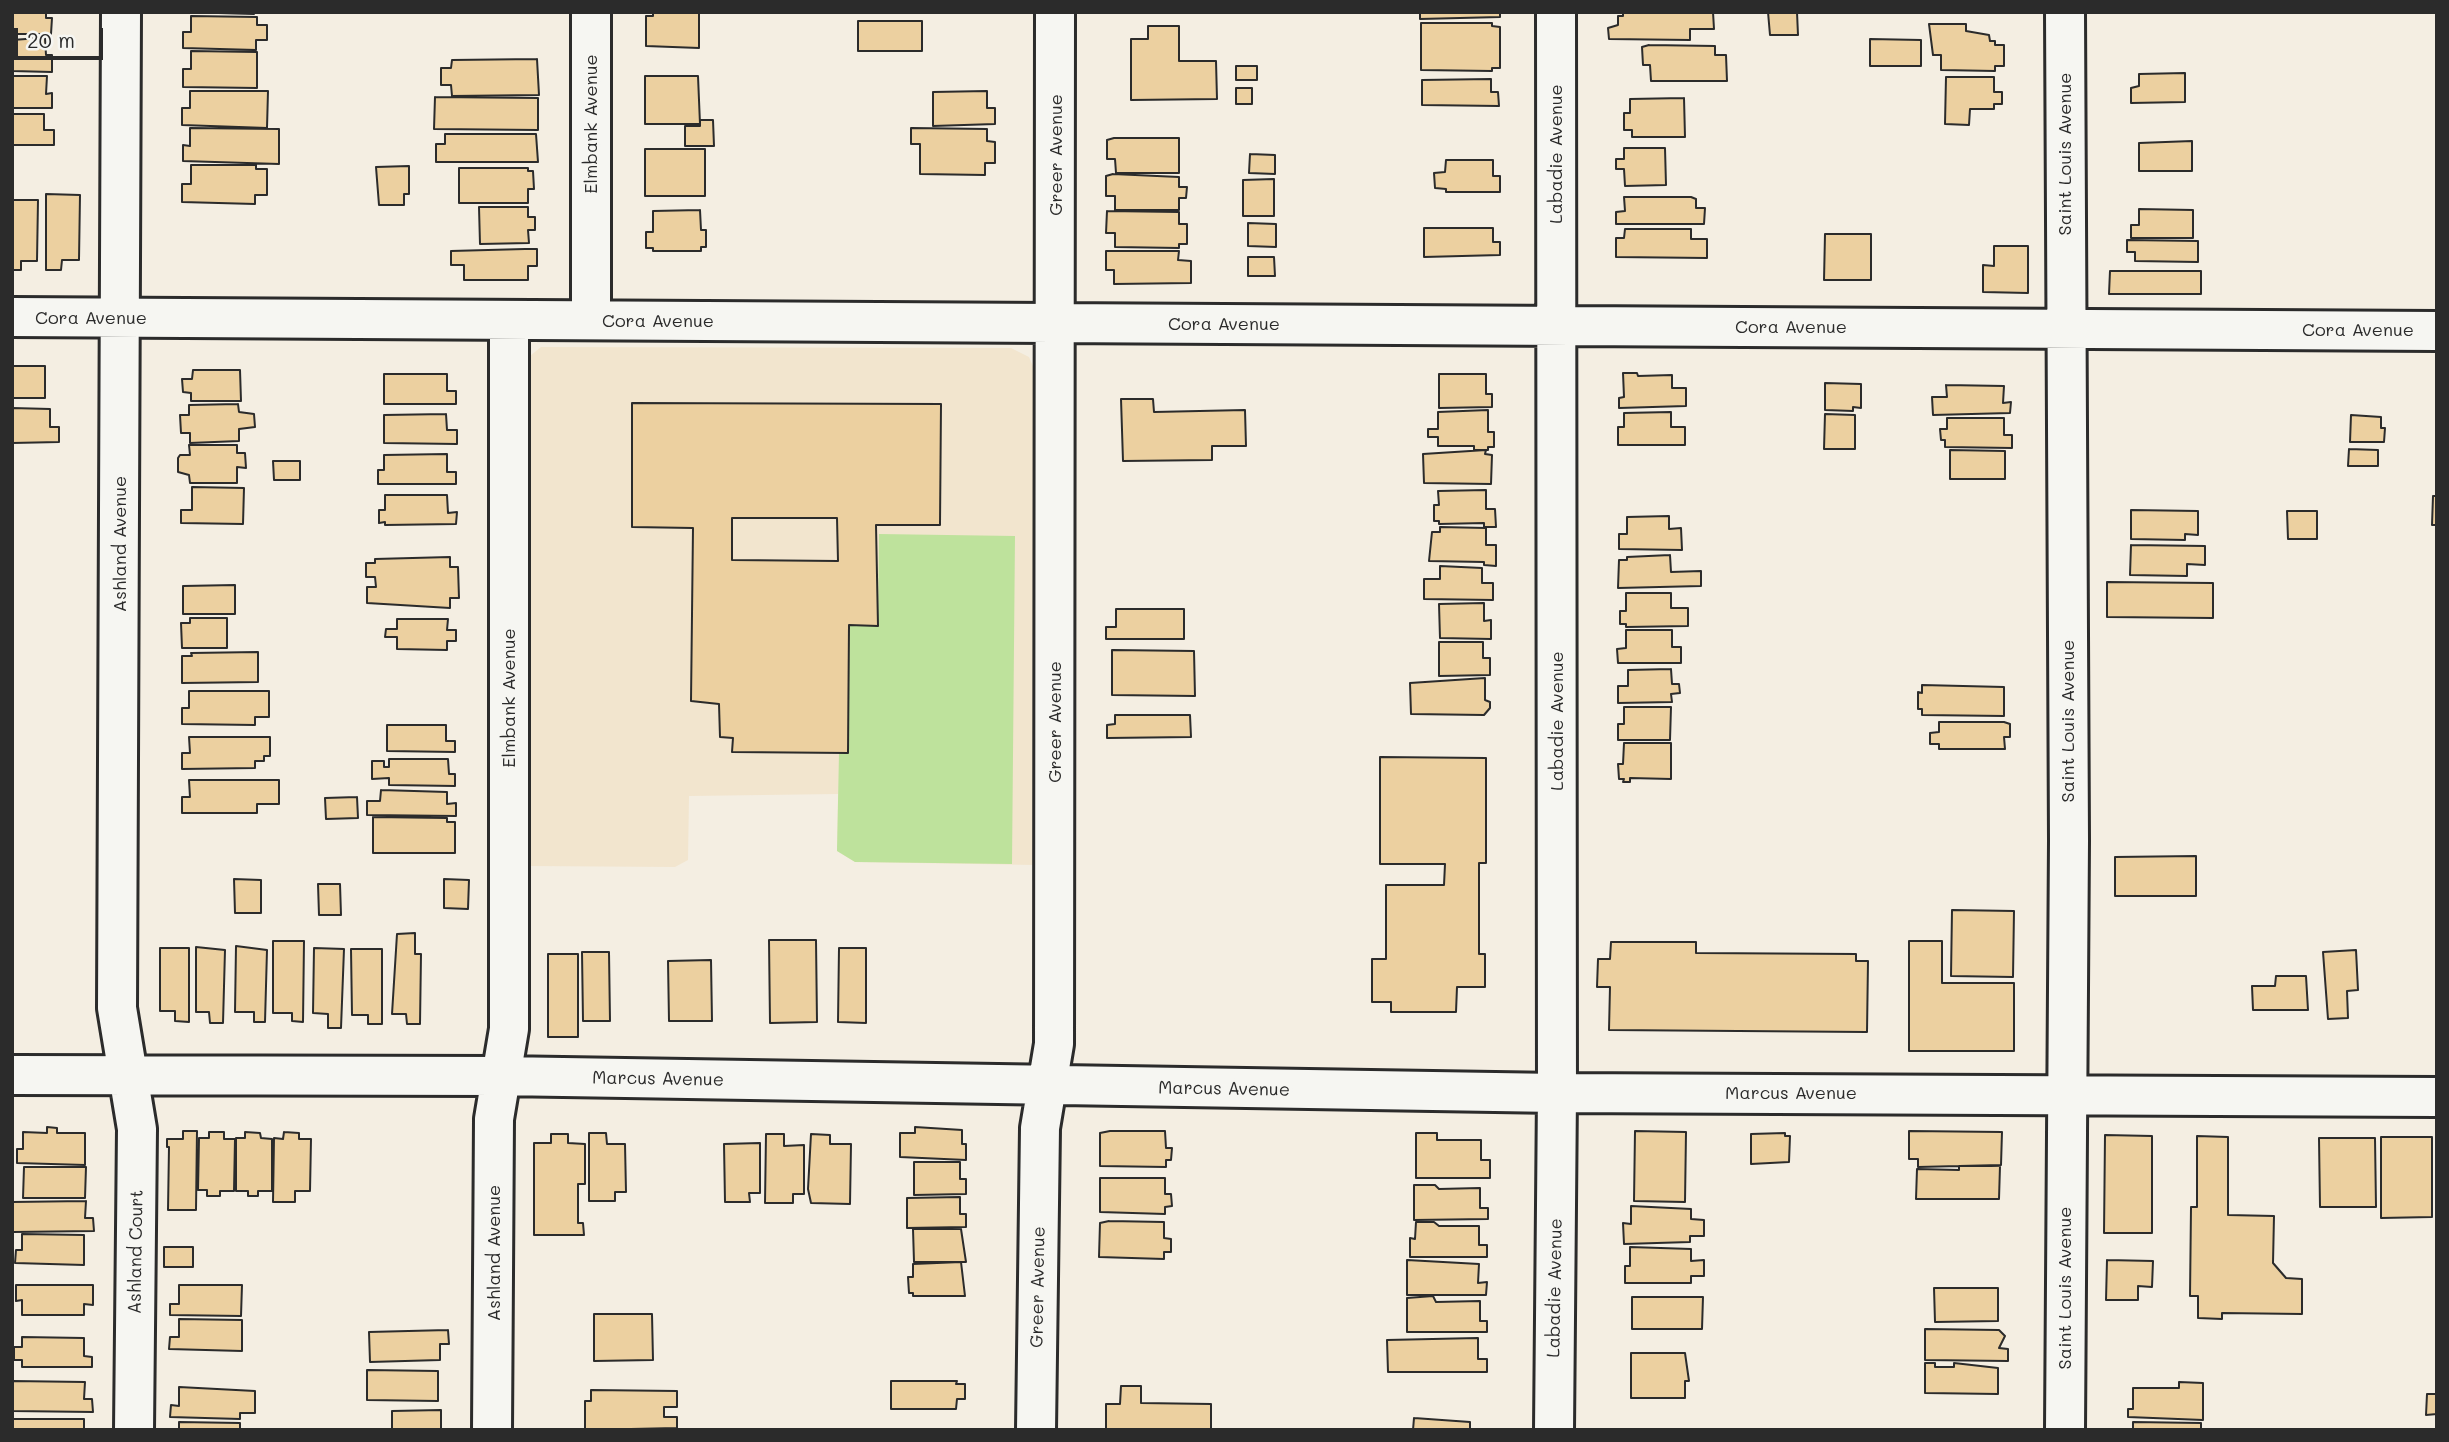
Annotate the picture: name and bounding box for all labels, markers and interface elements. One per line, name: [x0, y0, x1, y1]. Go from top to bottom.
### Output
scale bar: [18, 14, 107, 58]
text: 20 m: [27, 26, 75, 53]
street label: Elmbank Avenue: [580, 54, 602, 194]
street label: Saint Louis Avenue: [2054, 73, 2076, 235]
street label: Labadie Avenue: [1545, 84, 1567, 224]
street label: Greer Avenue: [1045, 94, 1067, 216]
street label: Cora Avenue: [35, 307, 147, 329]
street label: Cora Avenue: [602, 310, 714, 332]
street label: Cora Avenue: [1168, 313, 1280, 335]
street label: Cora Avenue: [1735, 316, 1847, 338]
street label: Cora Avenue: [2302, 319, 2414, 341]
street label: Ashland Avenue: [109, 476, 131, 612]
street label: Elmbank Avenue: [498, 628, 520, 768]
street label: Saint Louis Avenue: [2057, 640, 2079, 802]
street label: Labadie Avenue: [1546, 651, 1568, 791]
street label: Greer Avenue: [1044, 661, 1066, 783]
street label: Marcus Avenue: [592, 1067, 724, 1091]
street label: Marcus Avenue: [1158, 1077, 1290, 1101]
street label: Marcus Avenue: [1725, 1082, 1857, 1104]
street label: Ashland Avenue: [483, 1185, 505, 1321]
street label: Ashland Court: [124, 1190, 148, 1314]
street label: Saint Louis Avenue: [2054, 1207, 2076, 1369]
street label: Labadie Avenue: [1543, 1218, 1567, 1358]
street label: Greer Avenue: [1026, 1226, 1050, 1348]

